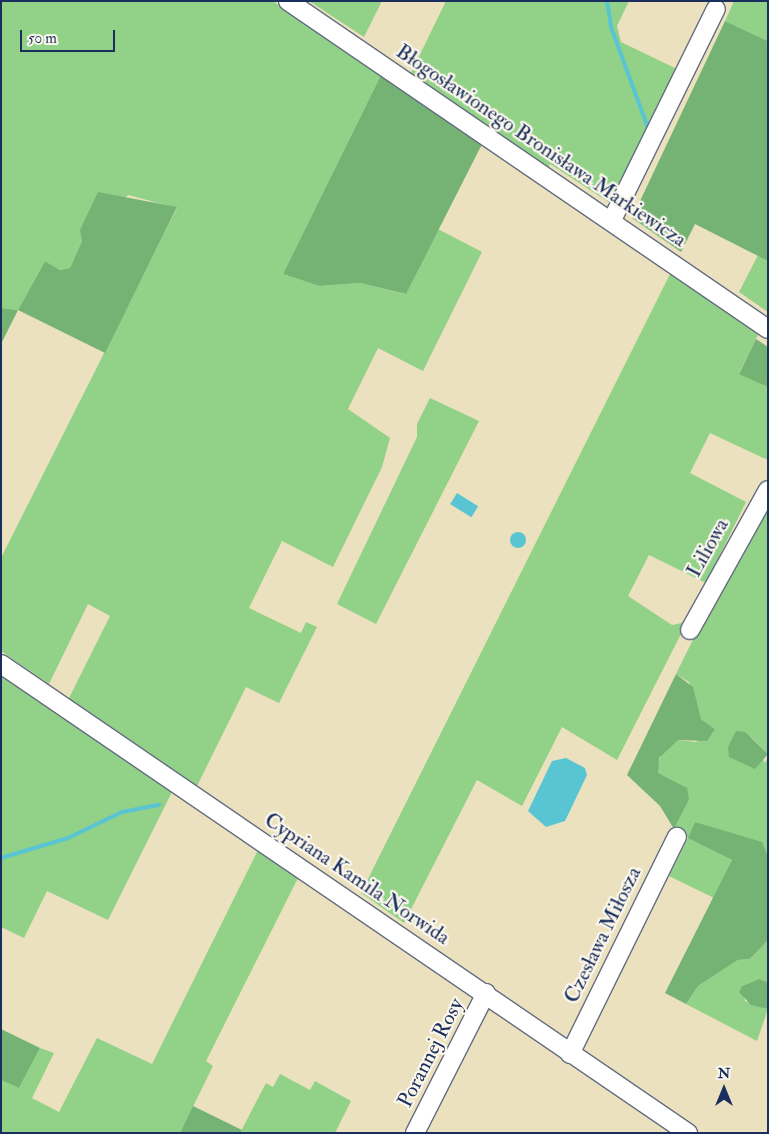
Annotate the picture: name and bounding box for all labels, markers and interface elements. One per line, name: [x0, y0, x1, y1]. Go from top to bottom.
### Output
scale bar: [22, 20, 118, 52]
text: 50 m: [28, 29, 57, 48]
street label: Błogosławionego Bronisława Markiewicza: [391, 39, 691, 253]
street label: Liliowa: [682, 514, 734, 582]
street label: Cypriana Kamila Norwida: [260, 808, 454, 950]
street label: Czesława Miłosza: [559, 863, 647, 1007]
street label: Porannej Rosy: [393, 994, 469, 1112]
north arrow: [699, 1064, 749, 1114]
text: N: [718, 1065, 730, 1082]

